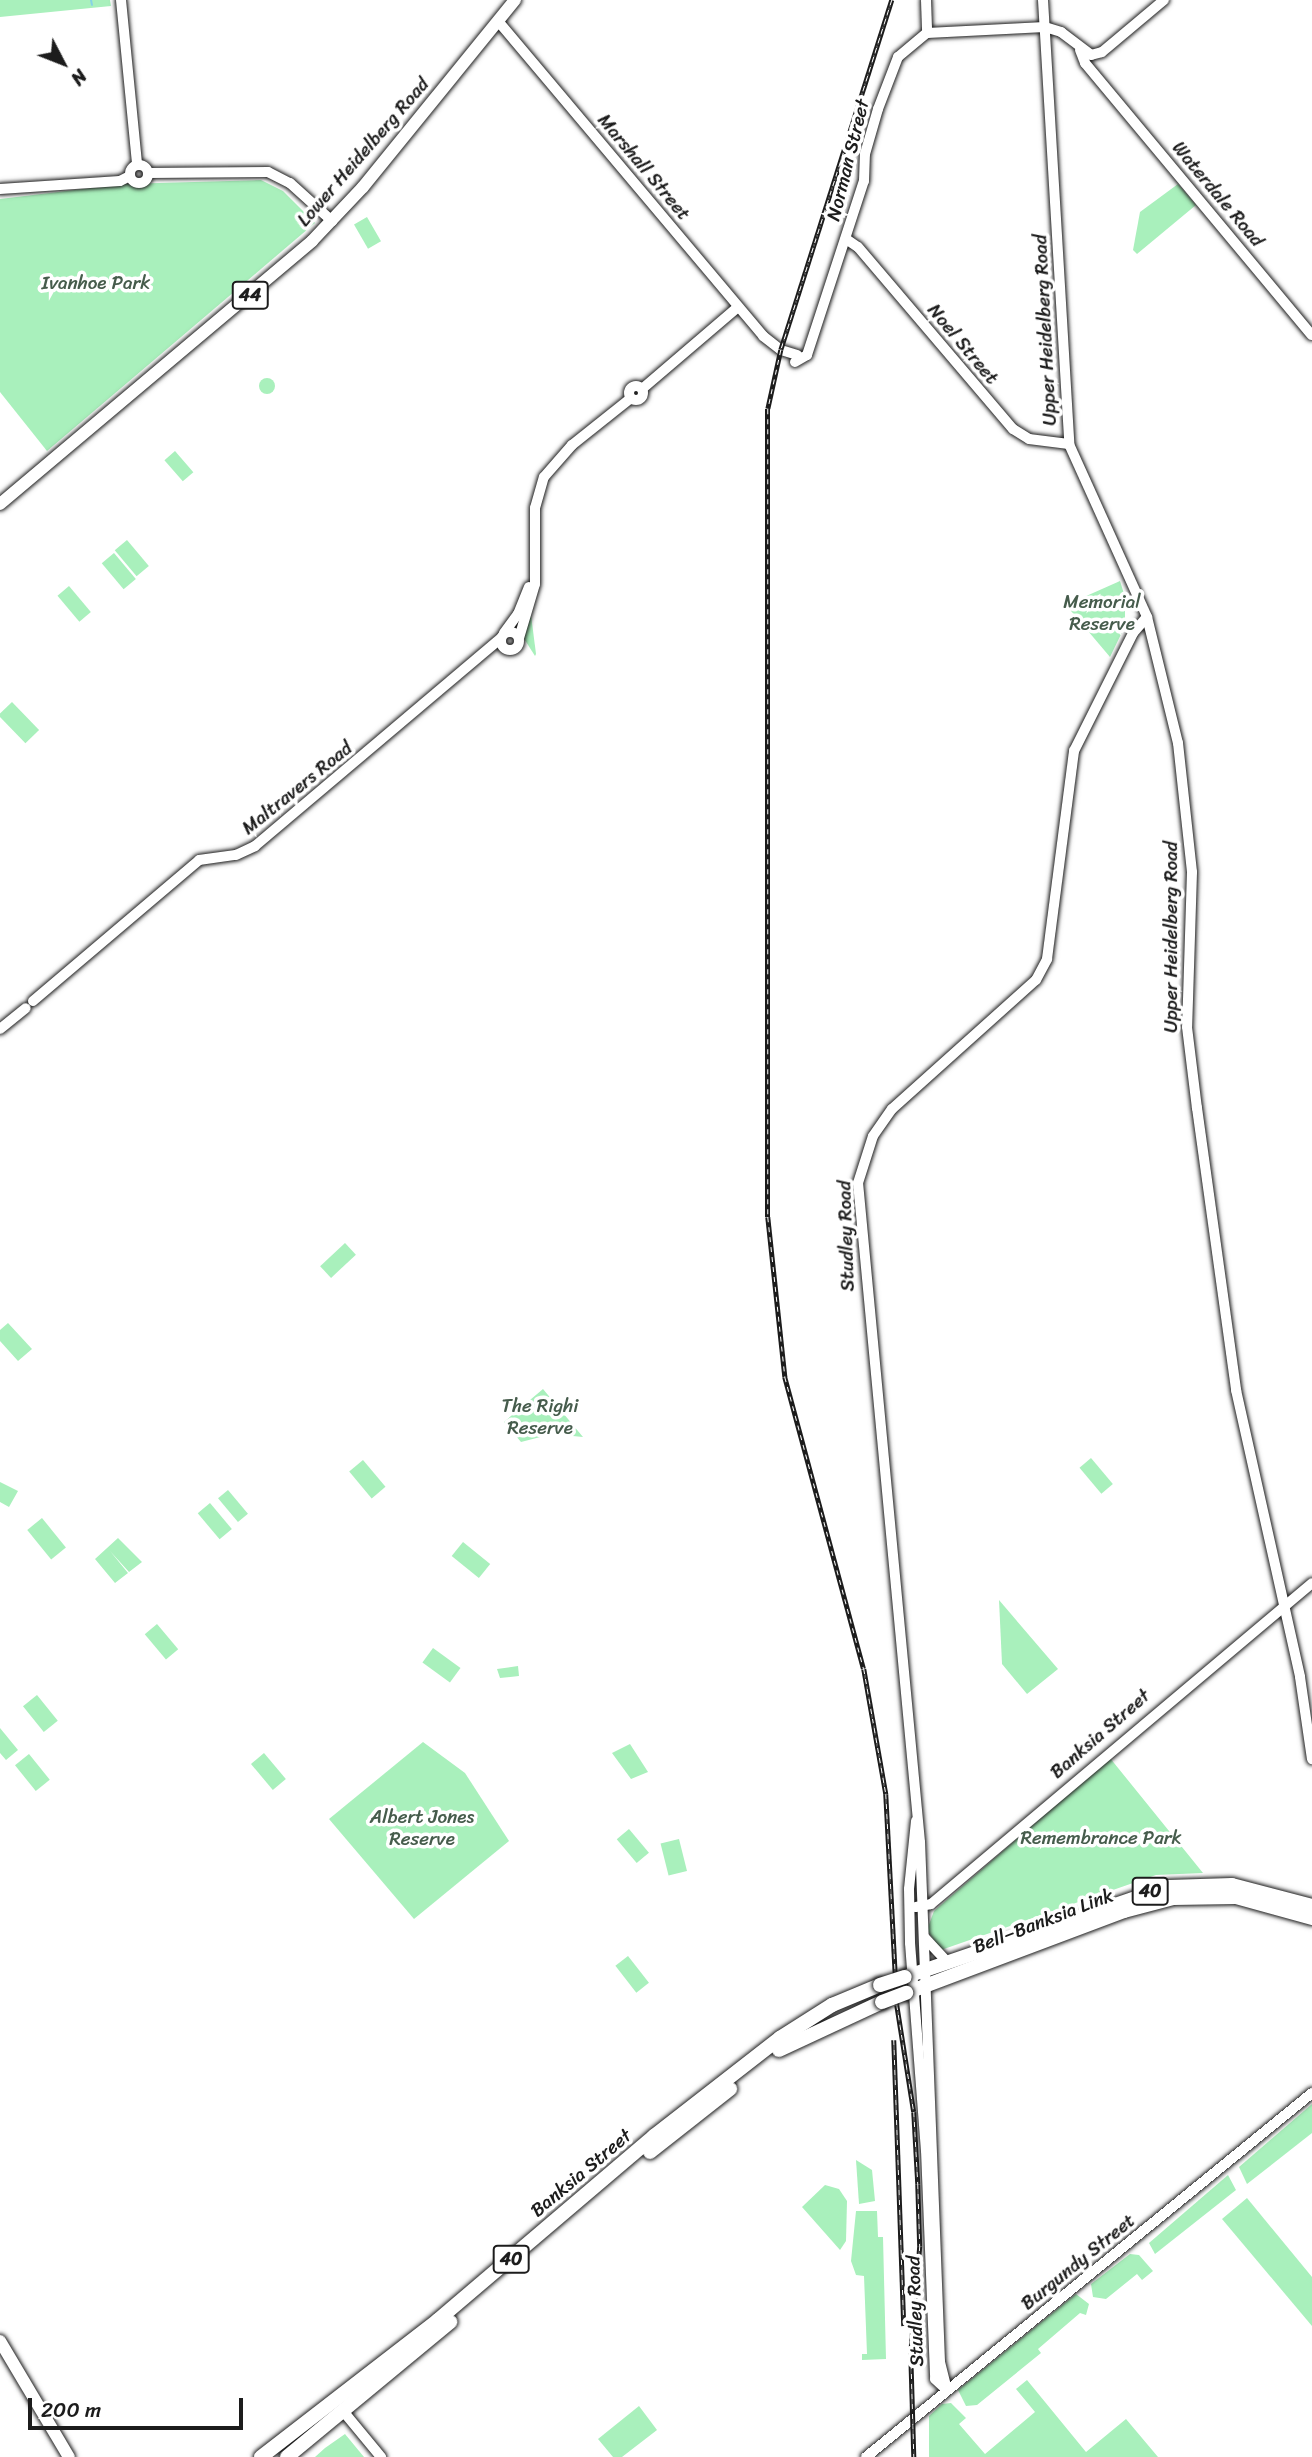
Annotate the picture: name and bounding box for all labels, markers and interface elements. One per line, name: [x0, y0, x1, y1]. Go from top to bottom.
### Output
north arrow: [28, 28, 98, 98]
text: N: [62, 61, 96, 93]
street label: Lower Heidelberg Road: [292, 73, 434, 231]
street label: Norman Street: [822, 96, 874, 224]
street label: Marshall Street: [593, 109, 695, 225]
street label: Waterdale Road: [1167, 137, 1269, 251]
street label: Upper Heidelberg Road: [1029, 234, 1061, 426]
park label: Ivanhoe Park: [42, 272, 150, 294]
road number: 44: [231, 281, 269, 310]
street label: Noel Street: [923, 299, 1003, 389]
park label: Memorial Reserve: [1063, 591, 1141, 635]
street label: Maltravers Road: [237, 737, 357, 839]
street label: Upper Heidelberg Road: [1160, 841, 1182, 1033]
street label: Studley Road: [833, 1180, 859, 1292]
park label: The Righi Reserve: [502, 1395, 578, 1439]
street label: Banksia Street: [1046, 1685, 1154, 1783]
park label: Albert Jones Reserve: [369, 1806, 475, 1850]
park label: Remembrance Park: [1020, 1827, 1182, 1849]
road number: 40: [1131, 1877, 1169, 1906]
street label: Bell–Banksia Link: [970, 1884, 1116, 1958]
street label: Banksia Street: [526, 2124, 636, 2222]
street label: Burgundy Street: [1016, 2209, 1140, 2315]
road number: 40: [492, 2244, 530, 2274]
street label: Studley Road: [902, 2255, 928, 2367]
scale bar: [32, 2384, 247, 2428]
text: 200 m: [41, 2391, 101, 2429]

